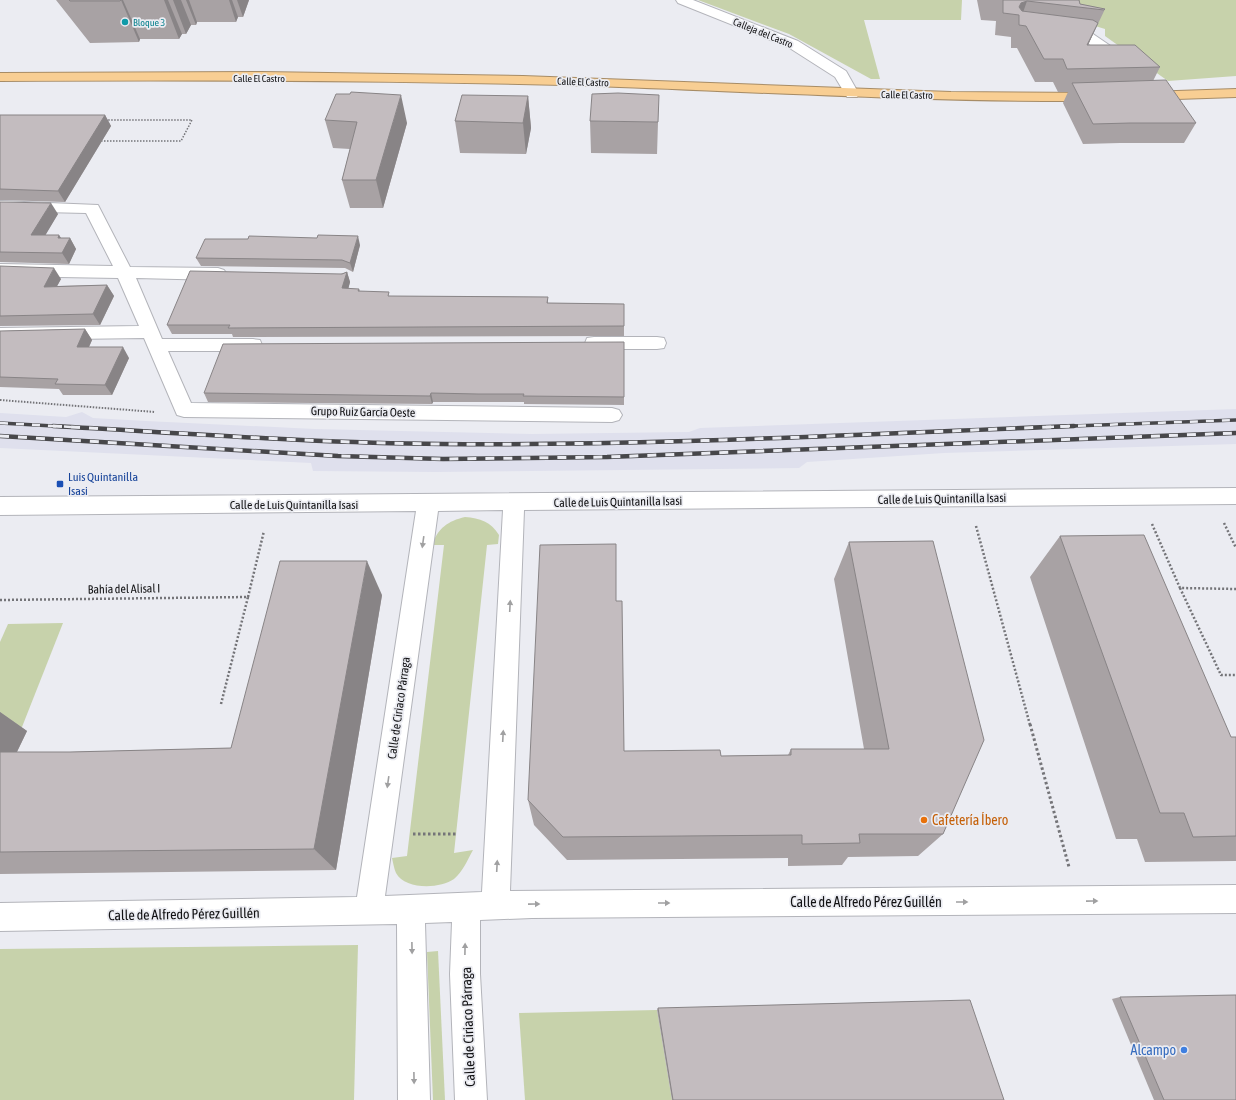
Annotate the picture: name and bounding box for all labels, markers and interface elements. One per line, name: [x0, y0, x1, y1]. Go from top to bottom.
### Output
street label: Calleja del Castro: [731, 16, 795, 50]
marker: Bloque 3: [120, 17, 130, 27]
place label: Bloque 3: [133, 17, 165, 28]
street label: Calle El Castro: [233, 73, 285, 84]
street label: Calle El Castro: [557, 76, 609, 88]
street label: Calle El Castro: [881, 89, 933, 101]
street label: Grupo Ruiz García Oeste: [311, 404, 415, 420]
place label: Luis Quintanilla Isasi: [68, 470, 138, 498]
marker: Luis Quintanilla Isasi: [55, 479, 65, 489]
street label: Calle de Luis Quintanilla Isasi: [878, 491, 1006, 507]
street label: Calle de Luis Quintanilla Isasi: [554, 494, 682, 510]
street label: Calle de Luis Quintanilla Isasi: [230, 498, 358, 512]
one-way arrow: [420, 536, 426, 549]
street label: Bahía del Alisal I: [88, 581, 160, 597]
one-way arrow: [506, 600, 513, 612]
street label: Calle de Ciriaco Párraga: [385, 656, 413, 760]
one-way arrow: [500, 730, 507, 742]
one-way arrow: [385, 776, 391, 788]
place label: Cafetería Íbero: [932, 812, 1008, 828]
marker: Cafetería Íbero: [919, 815, 929, 825]
one-way arrow: [494, 860, 501, 872]
street label: Calle de Alfredo Pérez Guillén: [790, 894, 942, 910]
one-way arrow: [1086, 898, 1099, 904]
one-way arrow: [956, 899, 969, 905]
one-way arrow: [658, 900, 671, 906]
one-way arrow: [528, 901, 541, 907]
street label: Calle de Alfredo Pérez Guillén: [108, 905, 260, 923]
one-way arrow: [409, 942, 415, 955]
one-way arrow: [462, 942, 468, 955]
street label: Calle de Ciriaco Párraga: [458, 967, 478, 1087]
place label: Alcampo: [1131, 1042, 1176, 1058]
marker: Alcampo: [1179, 1045, 1189, 1055]
one-way arrow: [411, 1072, 417, 1085]

